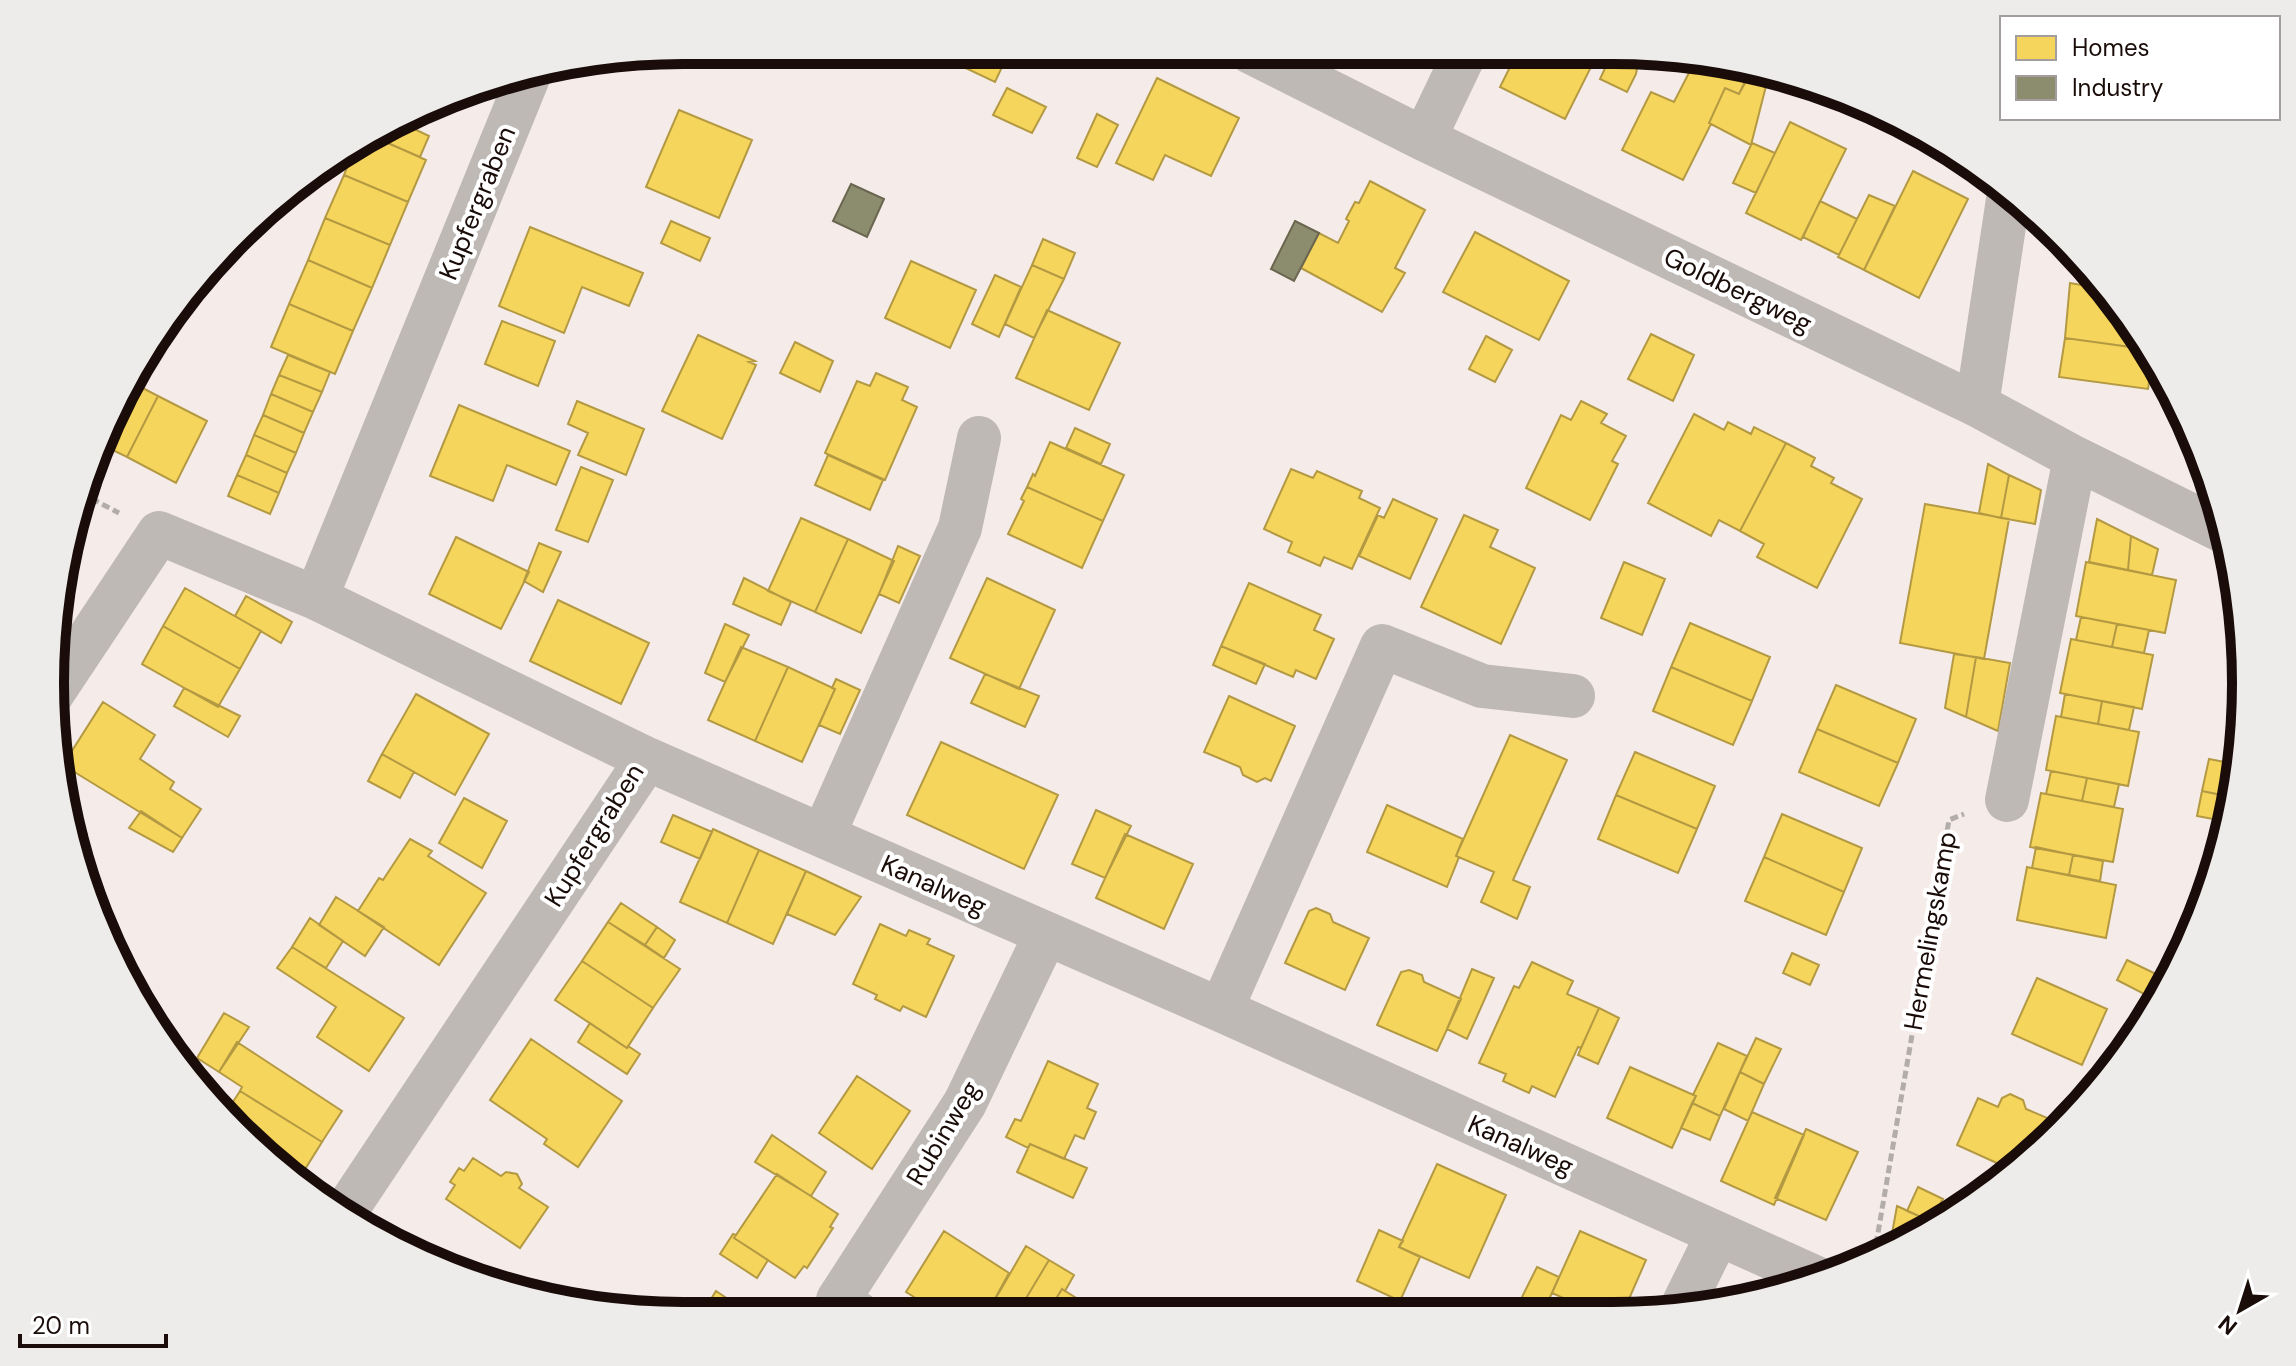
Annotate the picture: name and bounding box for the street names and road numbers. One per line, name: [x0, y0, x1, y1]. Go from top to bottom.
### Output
street label: Kupfergraben: [431, 121, 523, 285]
street label: Goldbergweg: [1658, 240, 1818, 340]
street label: Kupfergraben: [537, 757, 651, 913]
street label: Hermelingskamp: [1896, 829, 1964, 1033]
street label: Kanalweg: [876, 847, 992, 923]
street label: Rubinweg: [898, 1074, 988, 1192]
street label: Kanalweg: [1463, 1107, 1579, 1183]

